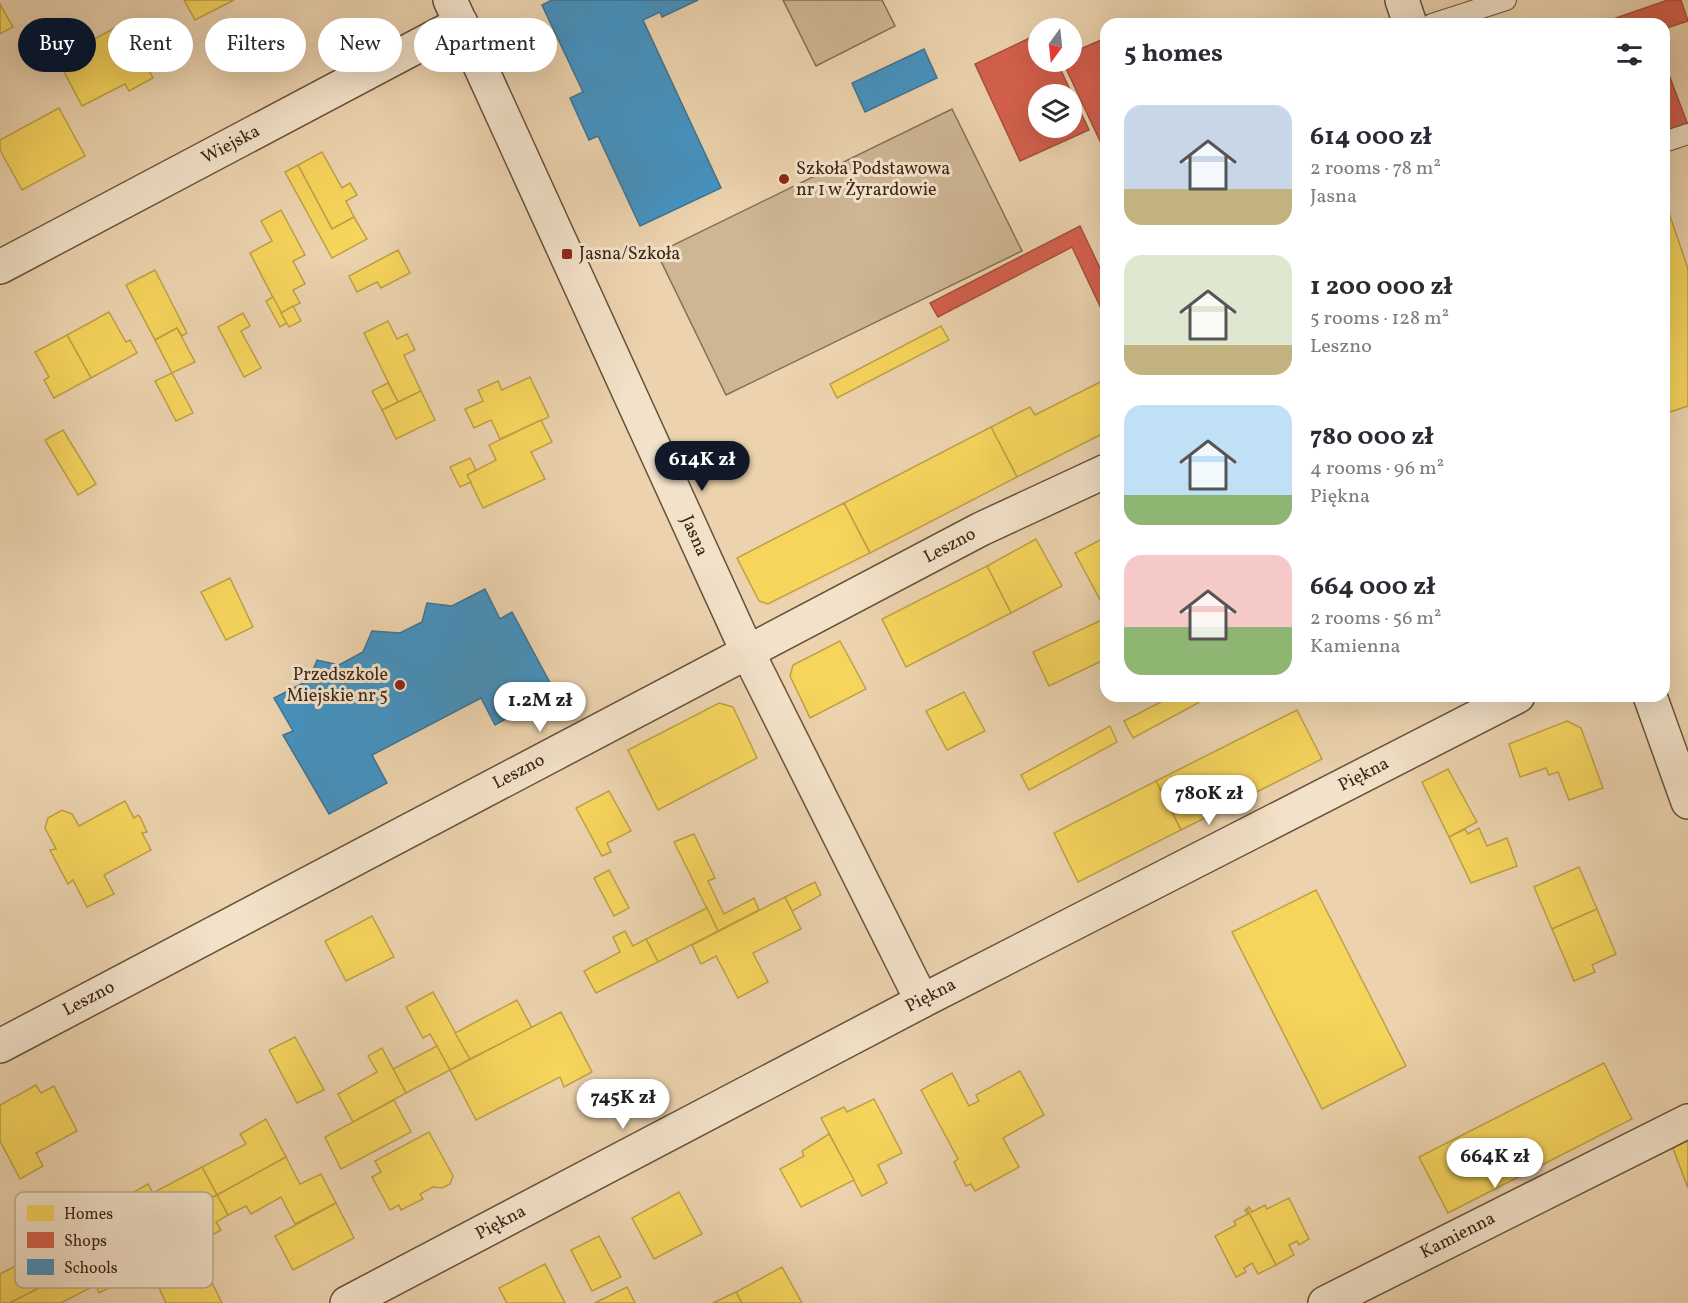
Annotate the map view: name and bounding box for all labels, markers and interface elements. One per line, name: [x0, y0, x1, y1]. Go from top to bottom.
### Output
chip: Buy: [18, 18, 96, 72]
chip: Rent: [108, 18, 193, 72]
chip: Filters: [205, 18, 306, 72]
chip: New: [318, 18, 402, 72]
chip: Apartment: [414, 18, 557, 72]
north arrow: [1028, 18, 1082, 72]
map controls: [1028, 18, 1082, 138]
text: 5 homes: [1124, 36, 1223, 72]
icon: filters: [1613, 38, 1646, 71]
button: layers: [1028, 84, 1082, 138]
street label: Wiejska: [197, 119, 265, 171]
text: 614 000 zł: [1310, 119, 1432, 155]
icon: home: [1172, 129, 1244, 201]
text: 2 rooms · 78 m²: [1310, 155, 1441, 183]
place label: Szkoła Podstawowa nr 1 w Żyrardowie: [796, 157, 950, 203]
marker: Szkoła Podstawowa nr 1 w Żyrardowie: [777, 172, 791, 186]
text: Jasna: [1310, 183, 1357, 211]
place label: Jasna/Szkoła: [579, 242, 680, 267]
marker: Jasna/Szkoła: [560, 247, 574, 261]
text: 1 200 000 zł: [1310, 269, 1452, 305]
icon: home: [1172, 279, 1244, 351]
text: 5 rooms · 128 m²: [1310, 305, 1449, 333]
text: Leszno: [1310, 333, 1372, 361]
text: 780 000 zł: [1310, 419, 1433, 455]
icon: home: [1172, 429, 1244, 501]
pin: 614K zł: [647, 441, 757, 492]
text: 614K zł: [669, 446, 735, 474]
text: 4 rooms · 96 m²: [1310, 455, 1444, 483]
text: Piękna: [1310, 483, 1370, 511]
street label: Jasna: [674, 512, 714, 560]
street label: Leszno: [920, 522, 980, 570]
text: 664 000 zł: [1310, 569, 1435, 605]
icon: home: [1172, 579, 1244, 651]
text: 2 rooms · 56 m²: [1310, 605, 1441, 633]
text: Kamienna: [1310, 633, 1401, 661]
place label: Przedszkole Miejskie nr 5: [287, 663, 388, 709]
marker: Przedszkole Miejskie nr 5: [393, 678, 407, 692]
pin: 1.2M zł: [485, 682, 595, 733]
text: 1.2M zł: [508, 687, 572, 715]
street label: Leszno: [489, 748, 549, 796]
street label: Piękna: [1334, 752, 1394, 798]
pin: 780K zł: [1154, 775, 1264, 826]
text: 780K zł: [1175, 780, 1243, 808]
street label: Piękna: [901, 973, 961, 1019]
street label: Leszno: [59, 975, 119, 1023]
pin: 745K zł: [568, 1079, 678, 1130]
text: 745K zł: [591, 1084, 655, 1112]
pin: 664K zł: [1440, 1138, 1550, 1189]
text: 664K zł: [1460, 1143, 1530, 1171]
legend: [15, 1192, 213, 1288]
street label: Piękna: [471, 1199, 531, 1247]
text: Homes: [64, 1204, 113, 1226]
street label: Kamienna: [1416, 1206, 1500, 1266]
text: Shops: [64, 1231, 107, 1253]
text: Schools: [64, 1258, 118, 1280]

